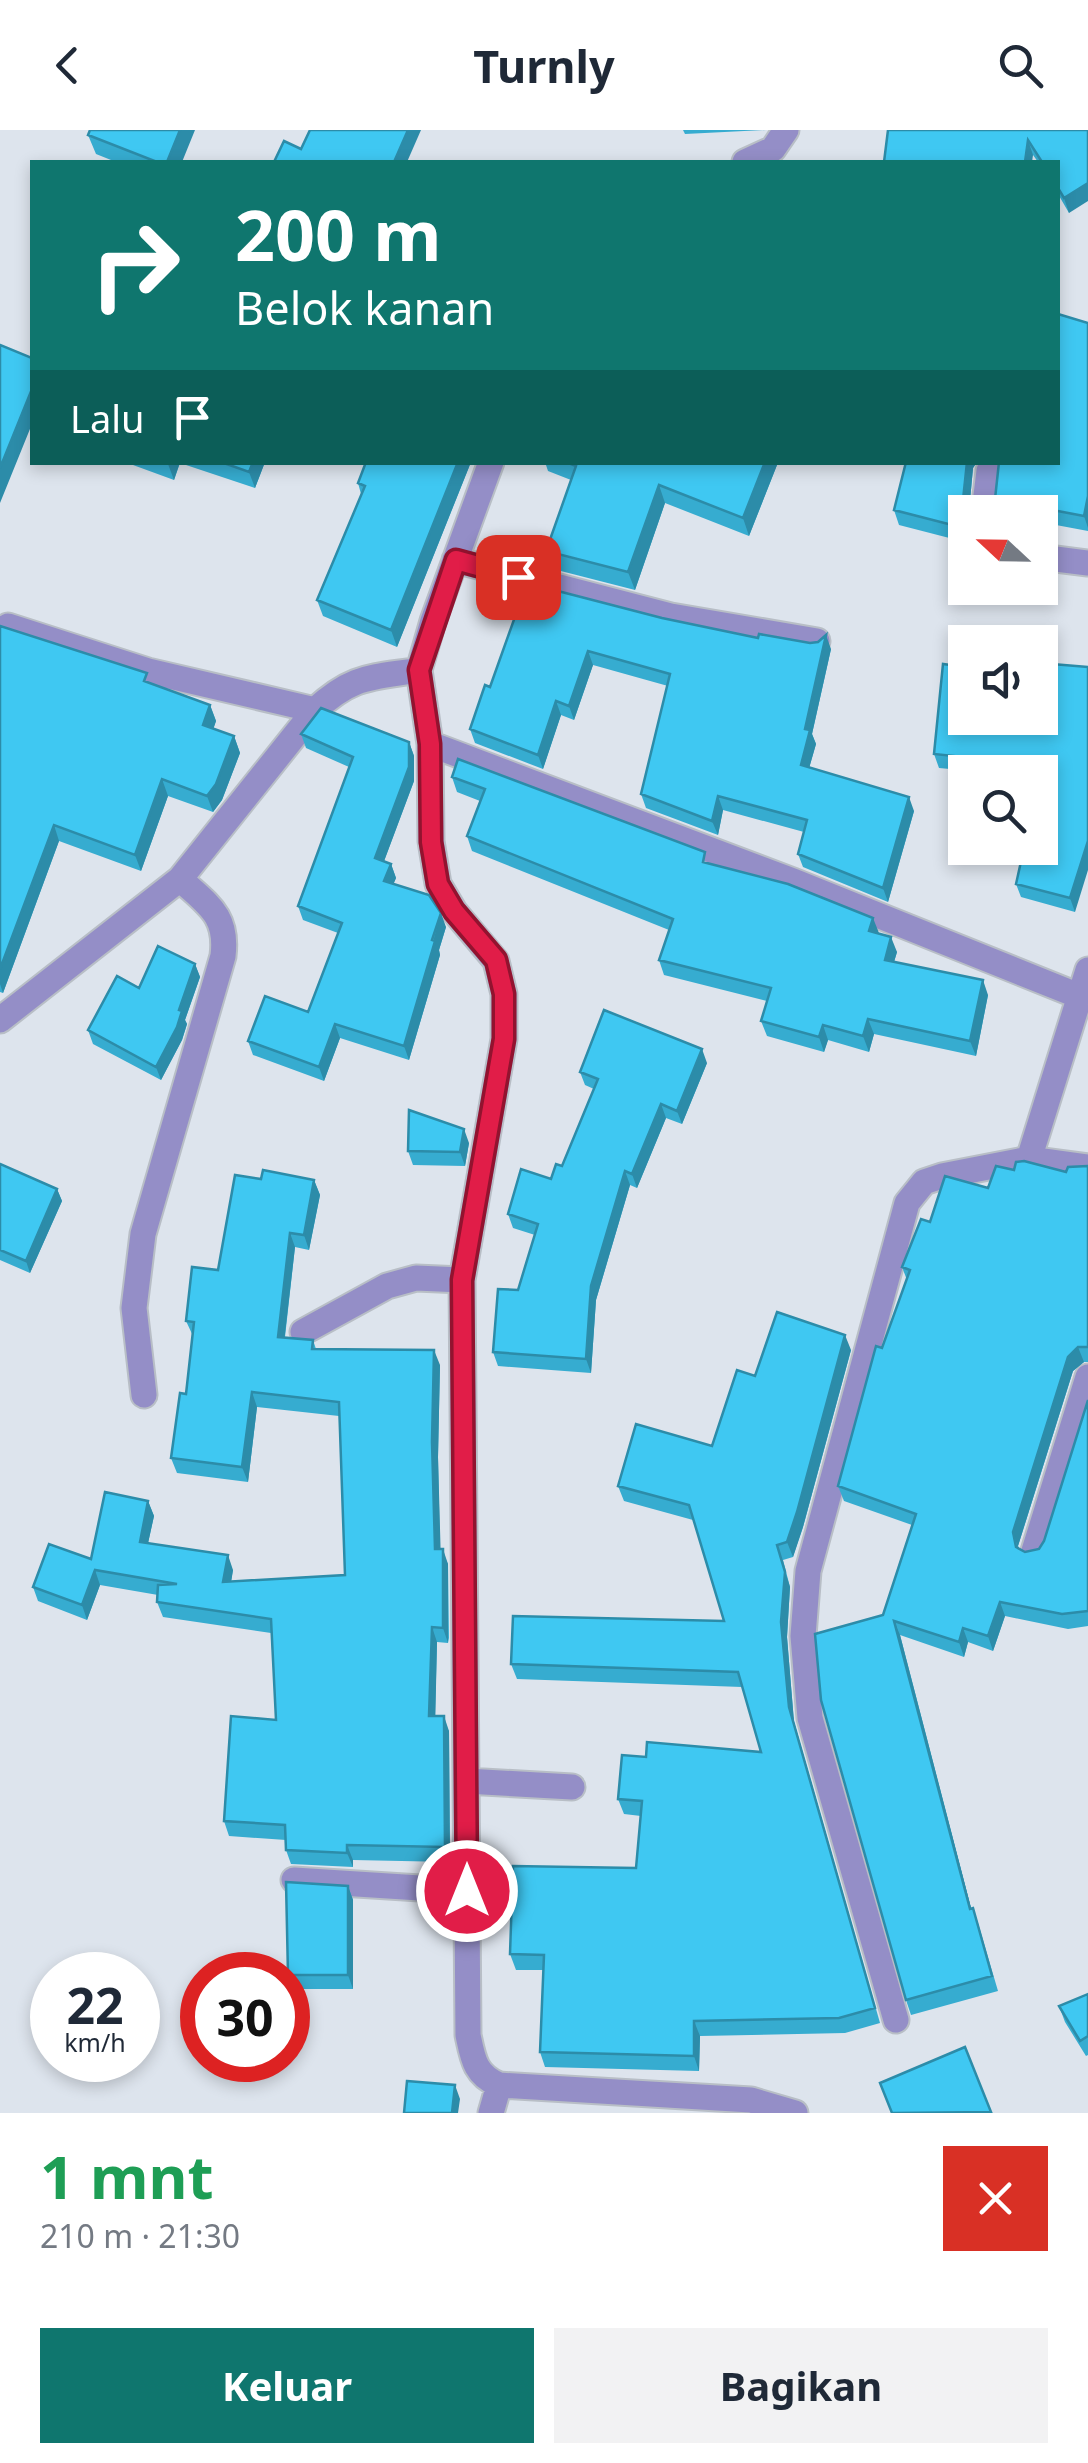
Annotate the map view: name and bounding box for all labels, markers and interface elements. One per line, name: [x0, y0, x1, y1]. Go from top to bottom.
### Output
text: Turnly: [473, 35, 615, 96]
icon: back: [40, 38, 95, 93]
icon: search: [993, 38, 1048, 93]
text: 200 m: [235, 186, 442, 282]
icon: right: [70, 200, 200, 330]
text: Belok kanan: [235, 277, 494, 338]
icon: arrive: [165, 390, 220, 445]
text: Lalu: [70, 392, 145, 444]
north arrow: [948, 495, 1058, 605]
map controls: [948, 495, 1058, 865]
pin: [476, 535, 561, 620]
icon: arrive: [491, 550, 546, 605]
button: sound: [948, 625, 1058, 735]
button: search: [948, 755, 1058, 865]
position arrow: [415, 1839, 519, 1943]
speed limit sign: 30: [180, 1952, 310, 2082]
text: 22: [66, 1971, 124, 2039]
text: km/h: [64, 2025, 126, 2059]
text: 1 mnt: [40, 2135, 213, 2217]
button: close: [943, 2146, 1048, 2251]
text: 210 m · 21:30: [40, 2214, 240, 2257]
button: Keluar: [40, 2328, 534, 2443]
button: Bagikan: [554, 2328, 1048, 2443]

